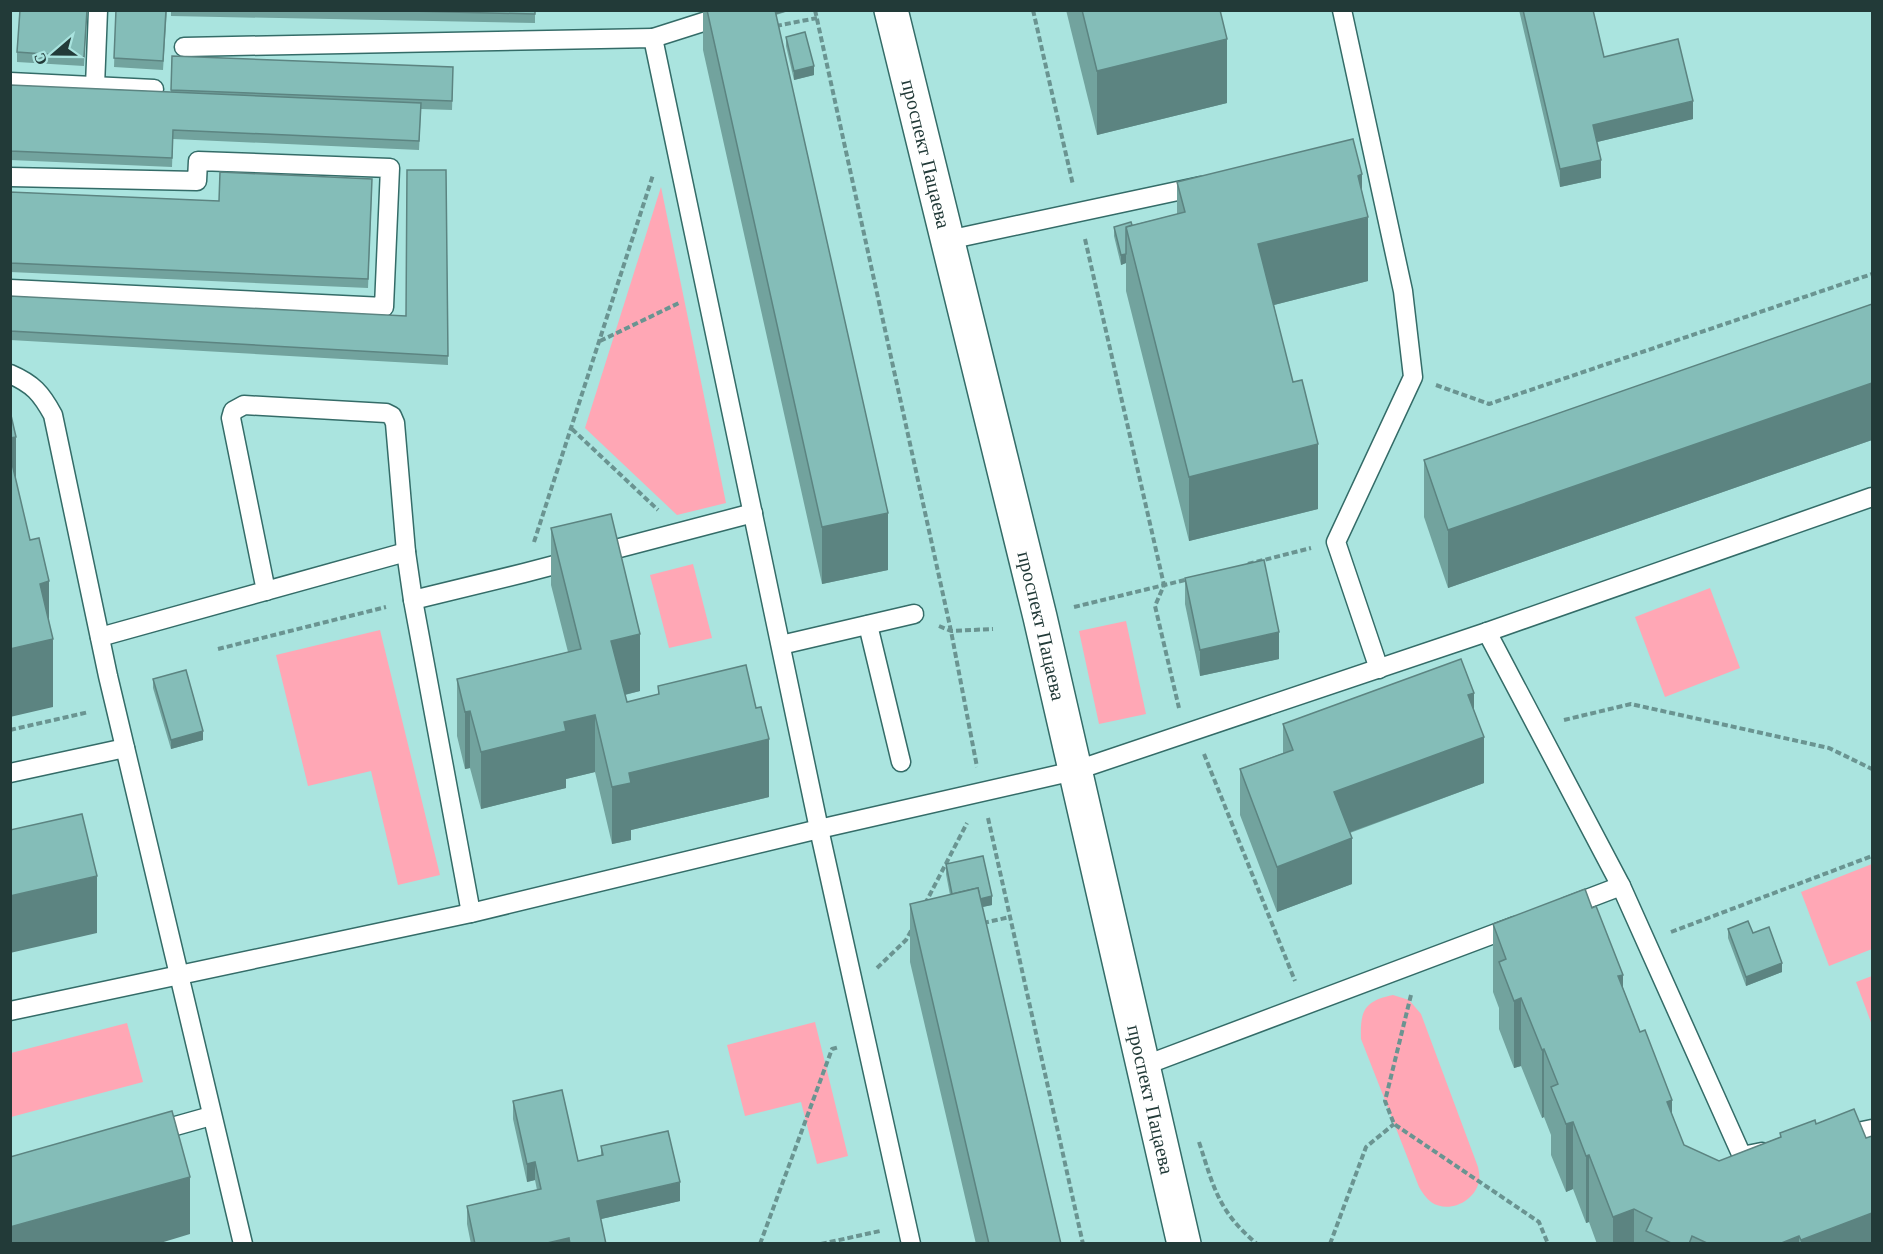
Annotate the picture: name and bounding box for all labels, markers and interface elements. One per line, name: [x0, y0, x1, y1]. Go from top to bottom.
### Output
north arrow: [24, 24, 84, 84]
text: С: [30, 51, 50, 67]
street label: проспект Пацаева: [897, 77, 955, 231]
street label: проспект Пацаева: [1013, 549, 1070, 703]
street label: проспект Пацаева: [1123, 1022, 1179, 1176]

